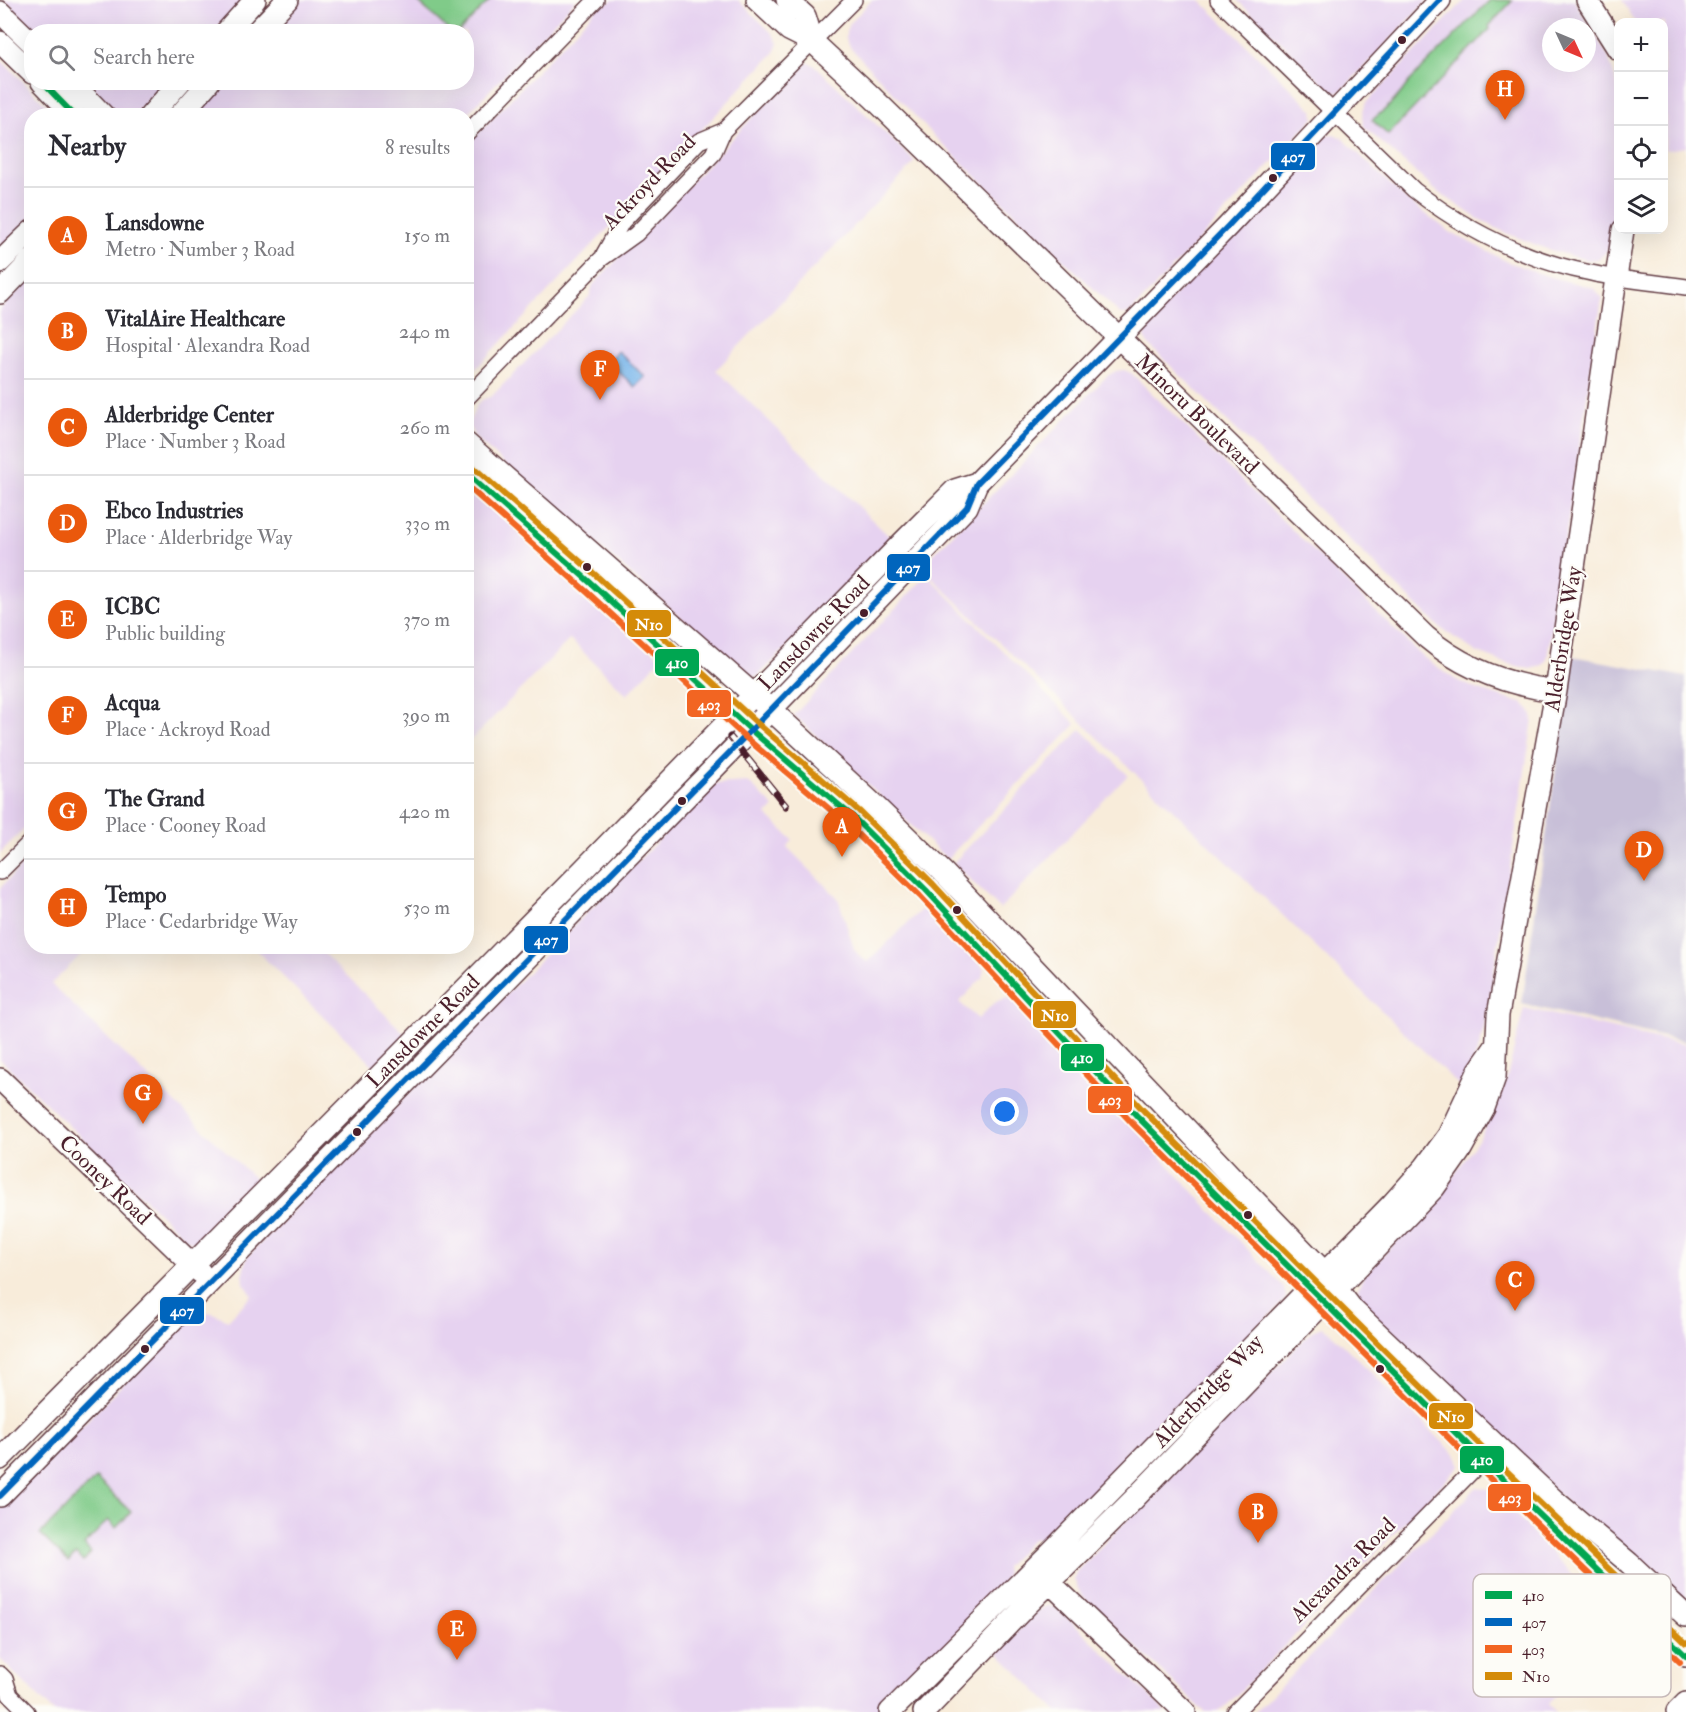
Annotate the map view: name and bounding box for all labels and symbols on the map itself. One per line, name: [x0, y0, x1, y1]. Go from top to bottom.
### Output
north arrow: [1542, 18, 1596, 72]
unlabelled marker: [1396, 34, 1408, 46]
pin: H: [1486, 70, 1524, 120]
street label: Ackroyd Road: [596, 128, 702, 237]
line badge: 407: [1270, 142, 1316, 171]
text: 407: [1280, 147, 1306, 167]
unlabelled marker: [1267, 172, 1279, 184]
street label: Minoru Boulevard: [1129, 348, 1265, 480]
pin: F: [580, 350, 620, 400]
line badge: 407: [886, 553, 931, 582]
text: 407: [895, 558, 921, 578]
unlabelled marker: [581, 561, 593, 573]
street label: Alderbridge Way: [1538, 564, 1588, 715]
street label: Lansdowne Road: [752, 569, 876, 697]
unlabelled marker: [858, 607, 870, 619]
line badge: N10: [626, 609, 672, 638]
text: N10: [634, 615, 663, 635]
line badge: 410: [654, 648, 700, 677]
text: 410: [665, 653, 688, 673]
line badge: 403: [686, 689, 732, 718]
text: 403: [697, 695, 720, 715]
unlabelled marker: [676, 795, 688, 807]
pin: A: [822, 808, 862, 857]
pin: D: [1624, 832, 1664, 881]
unlabelled marker: [951, 904, 963, 916]
line badge: 407: [523, 925, 569, 954]
text: 407: [533, 930, 559, 950]
street label: Lansdowne Road: [360, 968, 486, 1094]
line badge: N10: [1032, 1000, 1077, 1029]
text: N10: [1040, 1006, 1069, 1026]
line badge: 410: [1060, 1043, 1105, 1072]
text: 410: [1070, 1048, 1093, 1068]
pin: G: [124, 1074, 162, 1124]
line badge: 403: [1087, 1085, 1133, 1114]
text: 403: [1098, 1090, 1121, 1110]
your location: [990, 1097, 1019, 1126]
unlabelled marker: [351, 1126, 363, 1138]
street label: Cooney Road: [53, 1129, 157, 1231]
unlabelled marker: [1242, 1209, 1254, 1221]
pin: C: [1496, 1262, 1534, 1311]
line badge: 407: [159, 1296, 205, 1325]
text: 407: [169, 1301, 195, 1321]
street label: Alderbridge Way: [1146, 1328, 1269, 1454]
unlabelled marker: [139, 1343, 151, 1355]
unlabelled marker: [1374, 1363, 1386, 1375]
line badge: N10: [1428, 1402, 1474, 1430]
text: N10: [1436, 1407, 1465, 1427]
line badge: 410: [1459, 1445, 1505, 1474]
text: 410: [1470, 1450, 1493, 1470]
line badge: 403: [1487, 1483, 1532, 1512]
text: 403: [1498, 1488, 1521, 1508]
pin: B: [1238, 1494, 1278, 1543]
street label: Alexandra Road: [1284, 1511, 1402, 1629]
legend: [1473, 1574, 1671, 1697]
text: 410: [1522, 1586, 1544, 1606]
pin: E: [438, 1610, 476, 1660]
text: 407: [1522, 1613, 1547, 1633]
text: 403: [1522, 1640, 1545, 1660]
text: N10: [1522, 1667, 1550, 1687]

